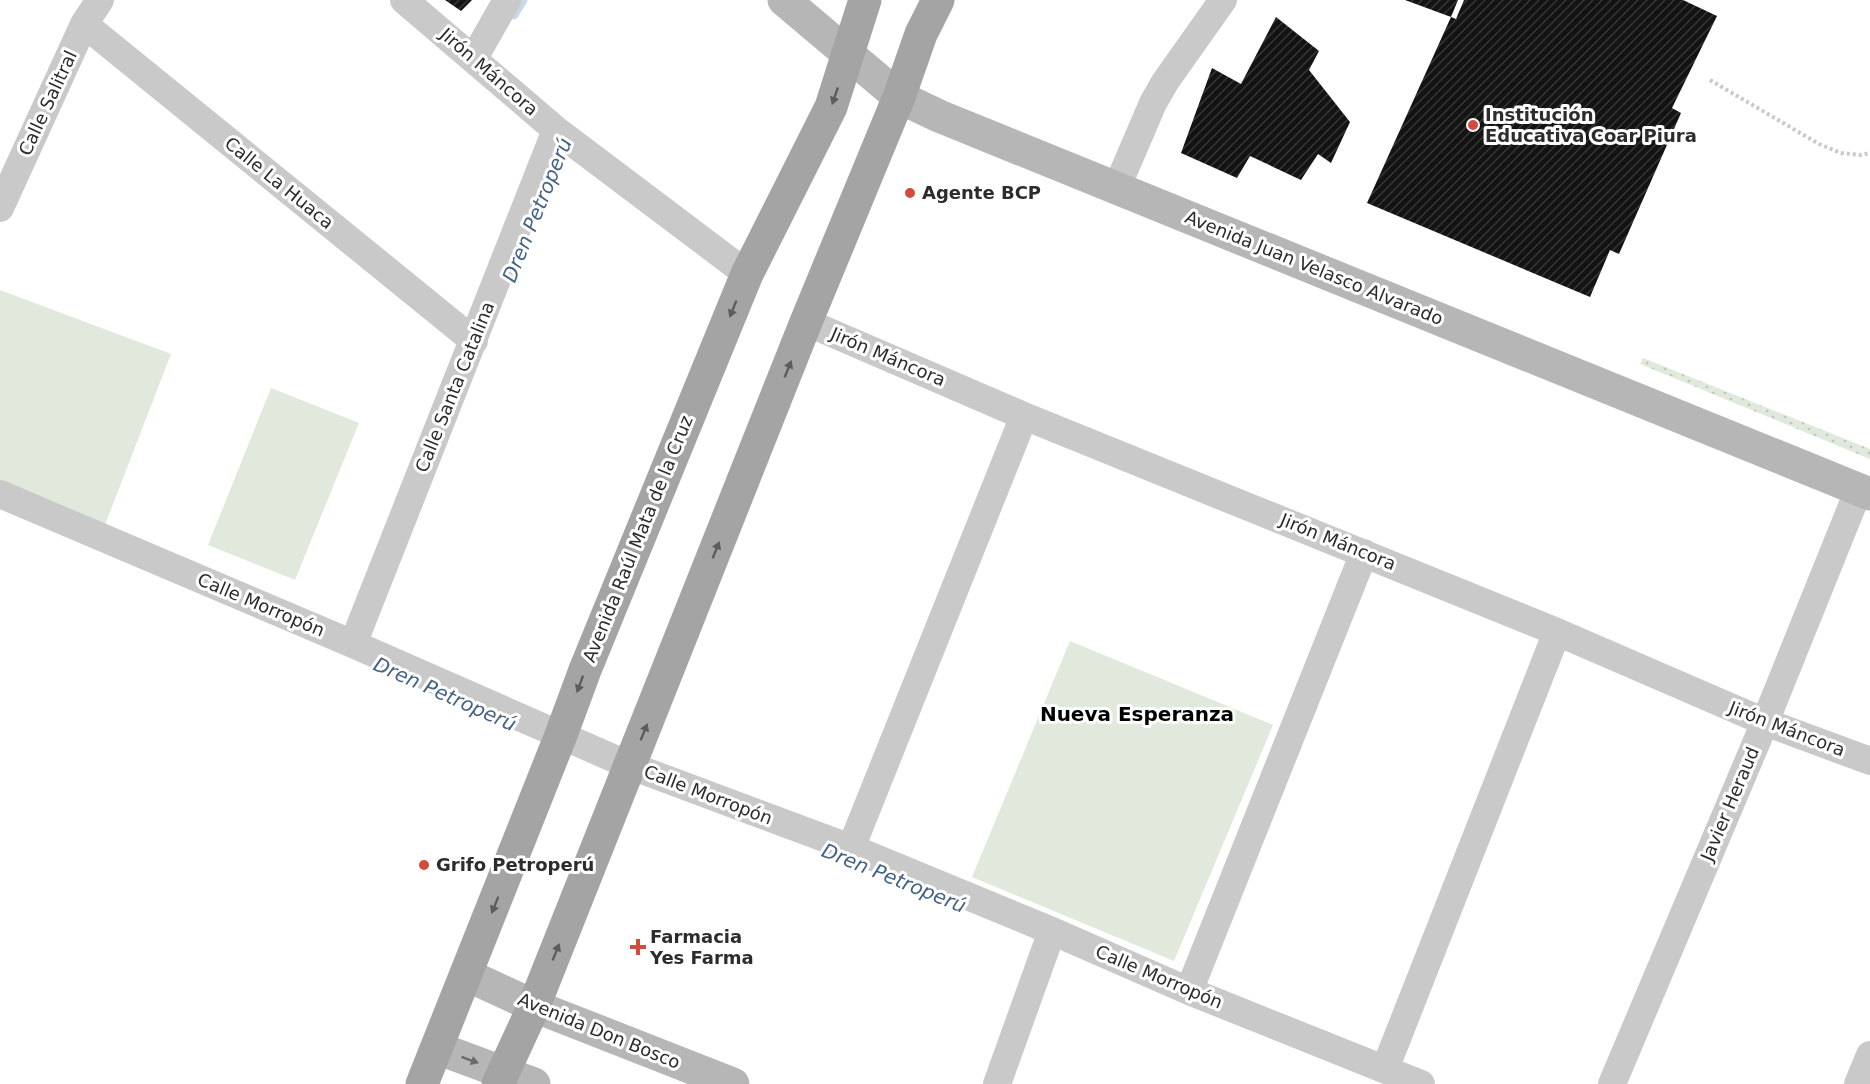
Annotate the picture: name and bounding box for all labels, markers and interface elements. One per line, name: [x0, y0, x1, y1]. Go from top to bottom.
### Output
street label: Jirón Máncora: [435, 23, 543, 120]
street label: Calle Salitral: [14, 47, 81, 159]
one-way arrow: [830, 87, 840, 105]
place label: Institución Educativa Coar Piura: [1485, 104, 1697, 146]
marker: Institución Educativa Coar Piura: [1466, 118, 1480, 132]
street label: Calle La Huaca: [221, 132, 338, 233]
water label: Dren Petroperú: [497, 134, 577, 286]
place label: Agente BCP: [922, 182, 1041, 203]
marker: Agente BCP: [903, 186, 917, 200]
street label: Avenida Juan Velasco Alvarado: [1182, 206, 1446, 329]
street label: Calle Santa Catalina: [411, 298, 498, 475]
one-way arrow: [728, 300, 737, 318]
street label: Jirón Máncora: [827, 322, 949, 390]
one-way arrow: [783, 360, 793, 378]
street label: Avenida Raúl Mata de la Cruz: [578, 412, 697, 665]
street label: Jirón Máncora: [1276, 508, 1399, 574]
one-way arrow: [712, 541, 721, 559]
street label: Calle Morropón: [195, 568, 328, 641]
water label: Dren Petroperú: [370, 652, 520, 736]
one-way arrow: [574, 675, 584, 693]
street label: Jirón Máncora: [1725, 696, 1848, 760]
district label: Nueva Esperanza: [1040, 702, 1234, 726]
one-way arrow: [640, 722, 650, 740]
street label: Javier Heraud: [1696, 744, 1763, 865]
street label: Calle Morropón: [641, 760, 775, 829]
water label: Dren Petroperú: [818, 838, 970, 918]
place label: Grifo Petroperú: [436, 854, 594, 875]
marker: Grifo Petroperú: [417, 858, 431, 872]
one-way arrow: [490, 897, 500, 915]
place label: Farmacia Yes Farma: [649, 926, 754, 968]
marker: Farmacia Yes Farma: [631, 940, 645, 954]
street label: Calle Morropón: [1093, 940, 1226, 1013]
one-way arrow: [551, 942, 561, 960]
street label: Avenida Don Bosco: [515, 988, 683, 1073]
one-way arrow: [461, 1056, 479, 1066]

